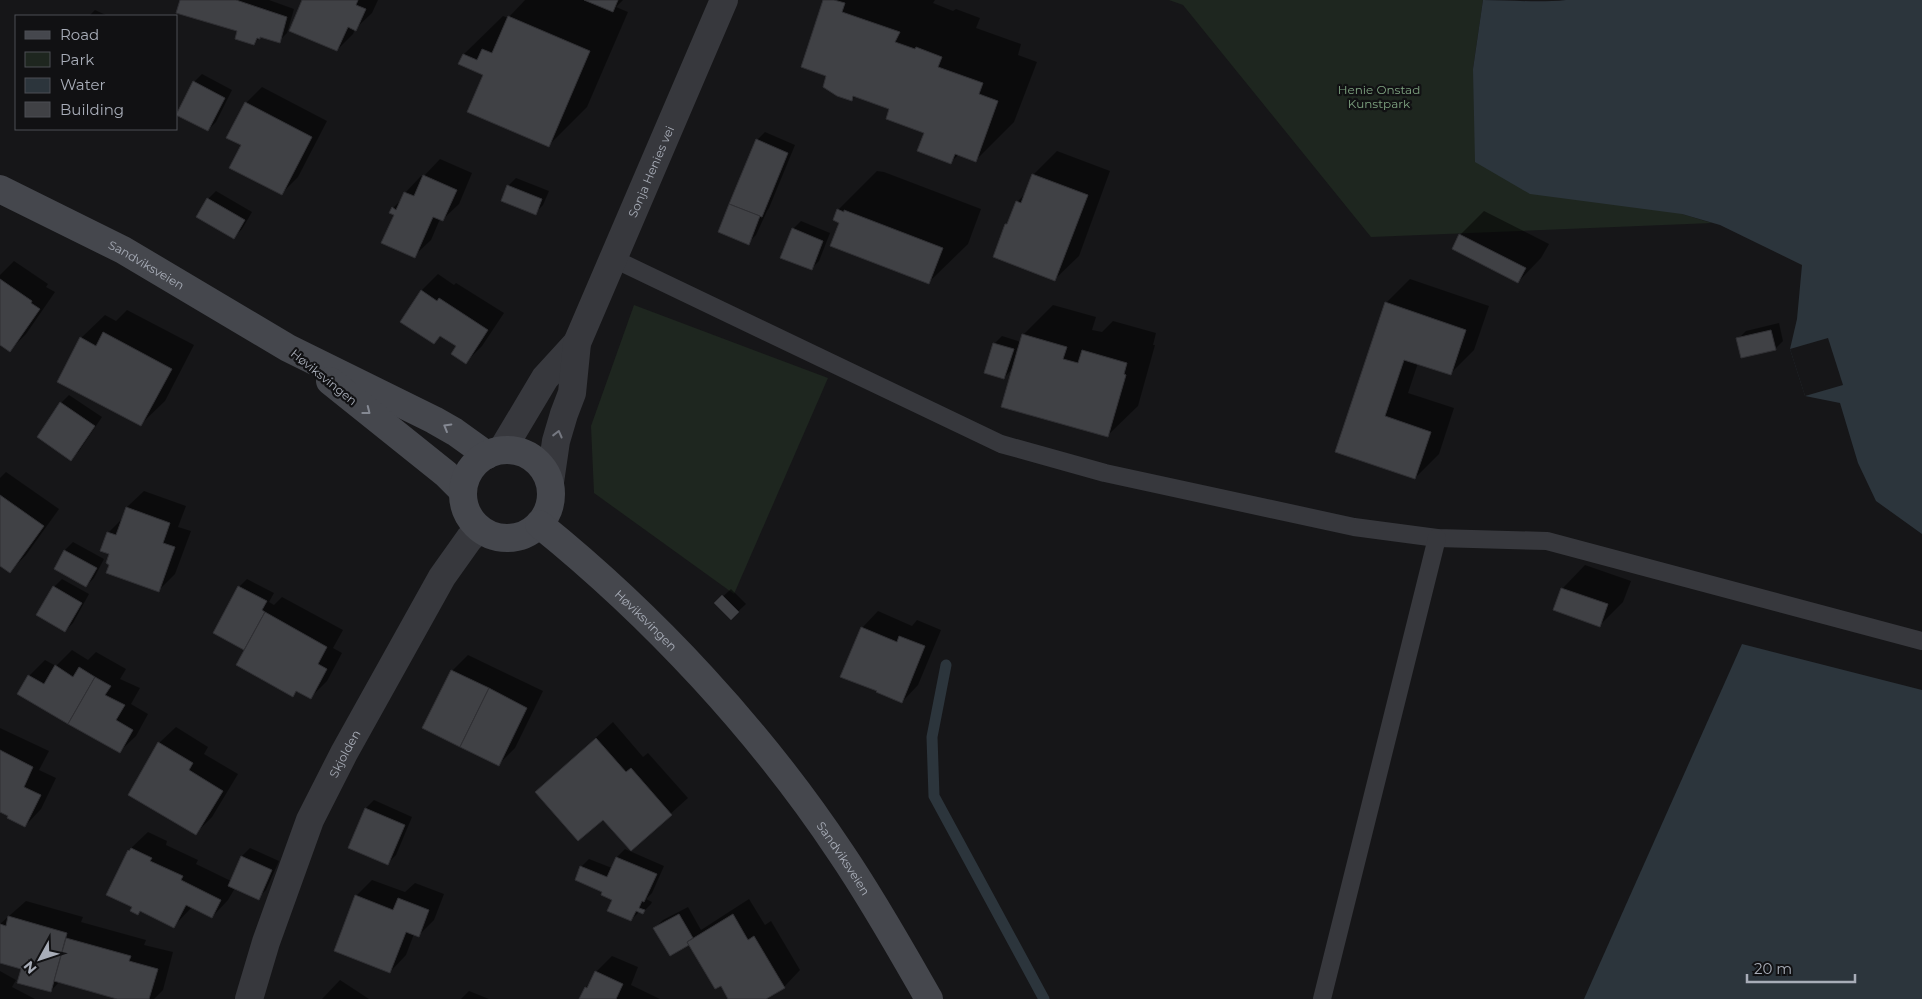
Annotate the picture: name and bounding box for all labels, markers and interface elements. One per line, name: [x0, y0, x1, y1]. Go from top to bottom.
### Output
legend: [15, 15, 178, 130]
text: Road: [60, 25, 99, 44]
text: Park: [60, 50, 94, 69]
text: Water: [60, 75, 106, 94]
park label: Henie Onstad Kunstpark: [1338, 82, 1420, 111]
text: Building: [60, 100, 124, 119]
street label: Sonja Henies vei: [624, 123, 677, 219]
street label: Sandviksveien: [106, 237, 187, 292]
street label: Høviksvingen: [288, 346, 360, 408]
one-way arrow: [361, 405, 370, 413]
one-way arrow: [443, 424, 452, 434]
one-way arrow: [552, 430, 563, 439]
street label: Høviksvingen: [612, 586, 681, 654]
street label: Skjolden: [325, 727, 363, 780]
street label: Sandviksveien: [814, 818, 874, 898]
north arrow: [15, 934, 65, 984]
scale bar: [1747, 952, 1854, 984]
text: N: [20, 957, 41, 977]
text: 20 m: [1754, 959, 1792, 978]

